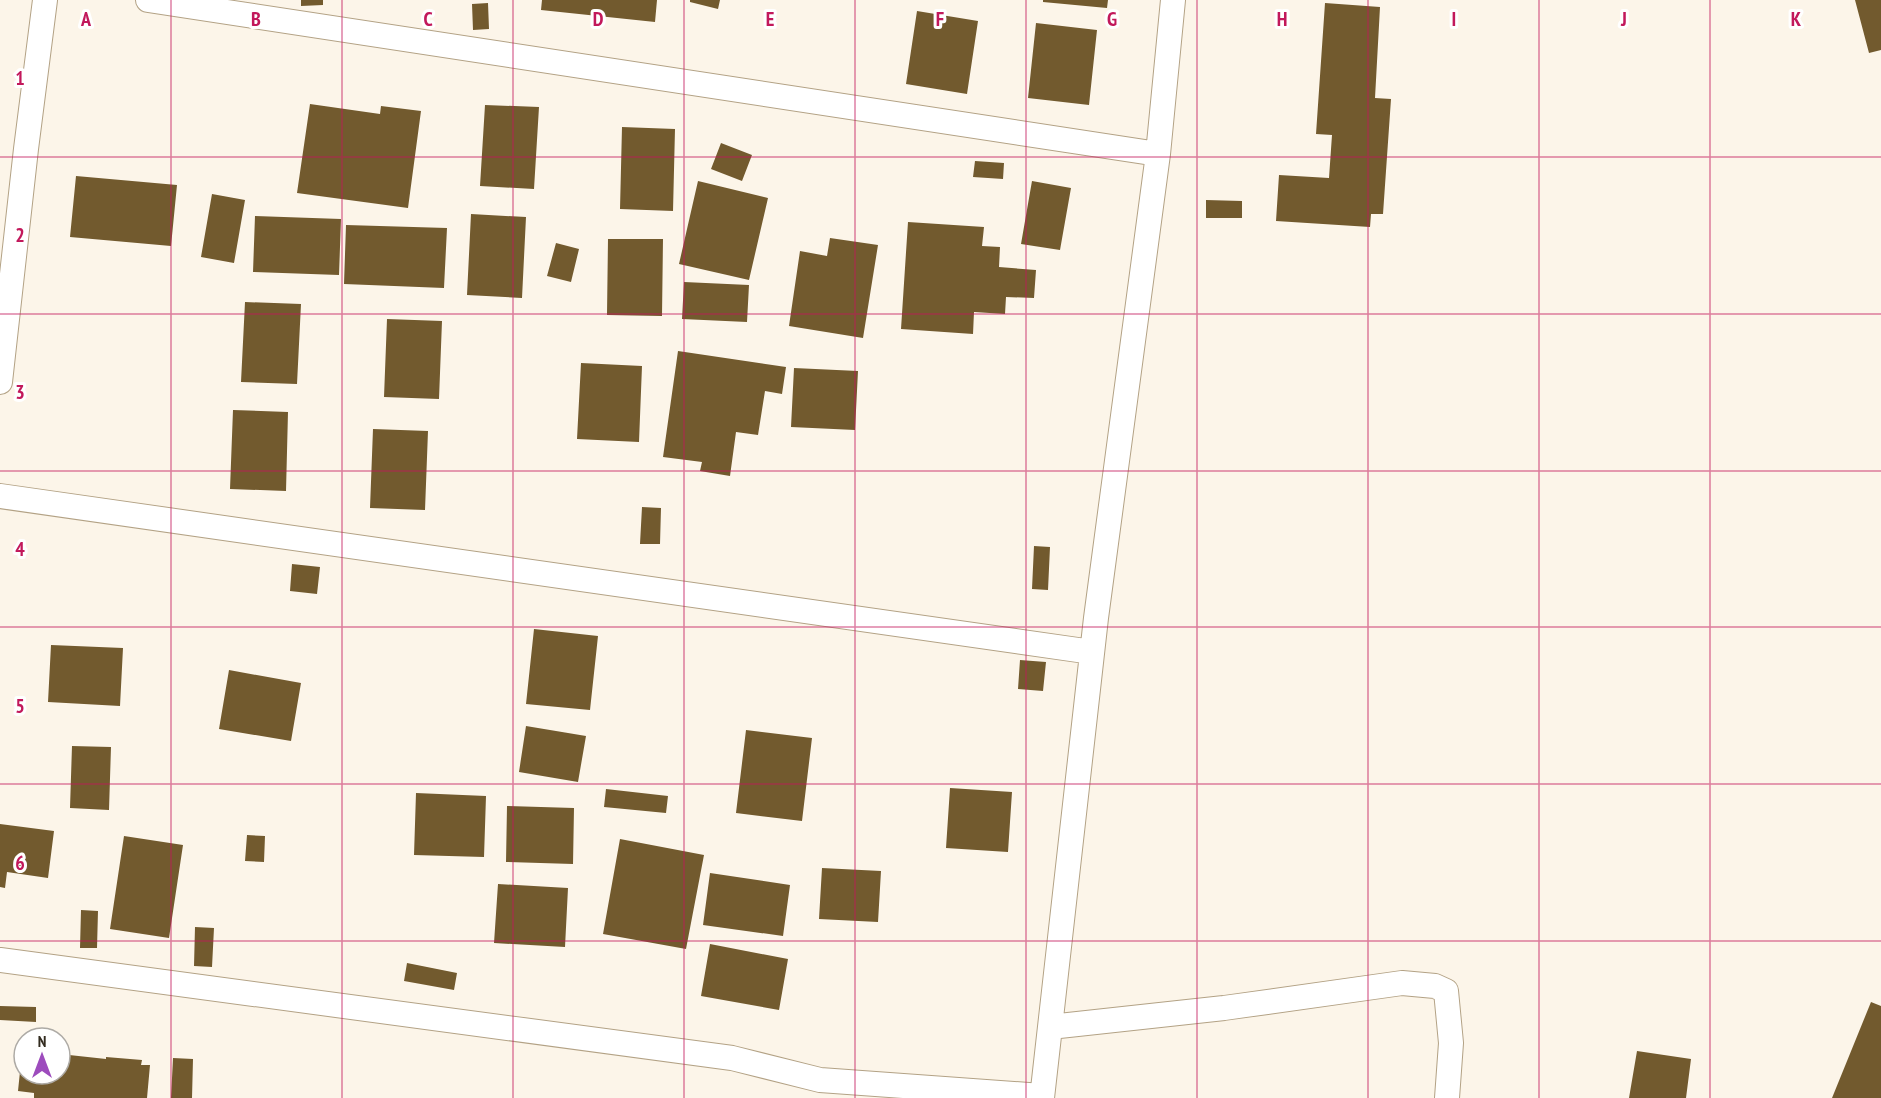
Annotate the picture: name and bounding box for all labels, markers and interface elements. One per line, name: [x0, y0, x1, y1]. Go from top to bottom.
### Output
text: A: [80, 6, 92, 32]
text: B: [251, 6, 261, 32]
text: C: [423, 6, 433, 32]
text: D: [593, 6, 604, 32]
text: E: [766, 6, 774, 32]
text: F: [936, 6, 944, 32]
text: G: [1107, 6, 1117, 32]
text: H: [1277, 6, 1287, 32]
text: I: [1452, 6, 1456, 32]
text: J: [1620, 6, 1627, 32]
text: K: [1791, 6, 1802, 32]
text: 1: [15, 65, 25, 91]
text: 2: [15, 222, 25, 248]
text: 3: [15, 379, 25, 405]
text: 4: [15, 536, 25, 562]
text: 5: [15, 693, 25, 719]
text: 6: [15, 850, 25, 876]
north arrow: [12, 1026, 72, 1086]
text: N: [38, 1031, 46, 1051]

